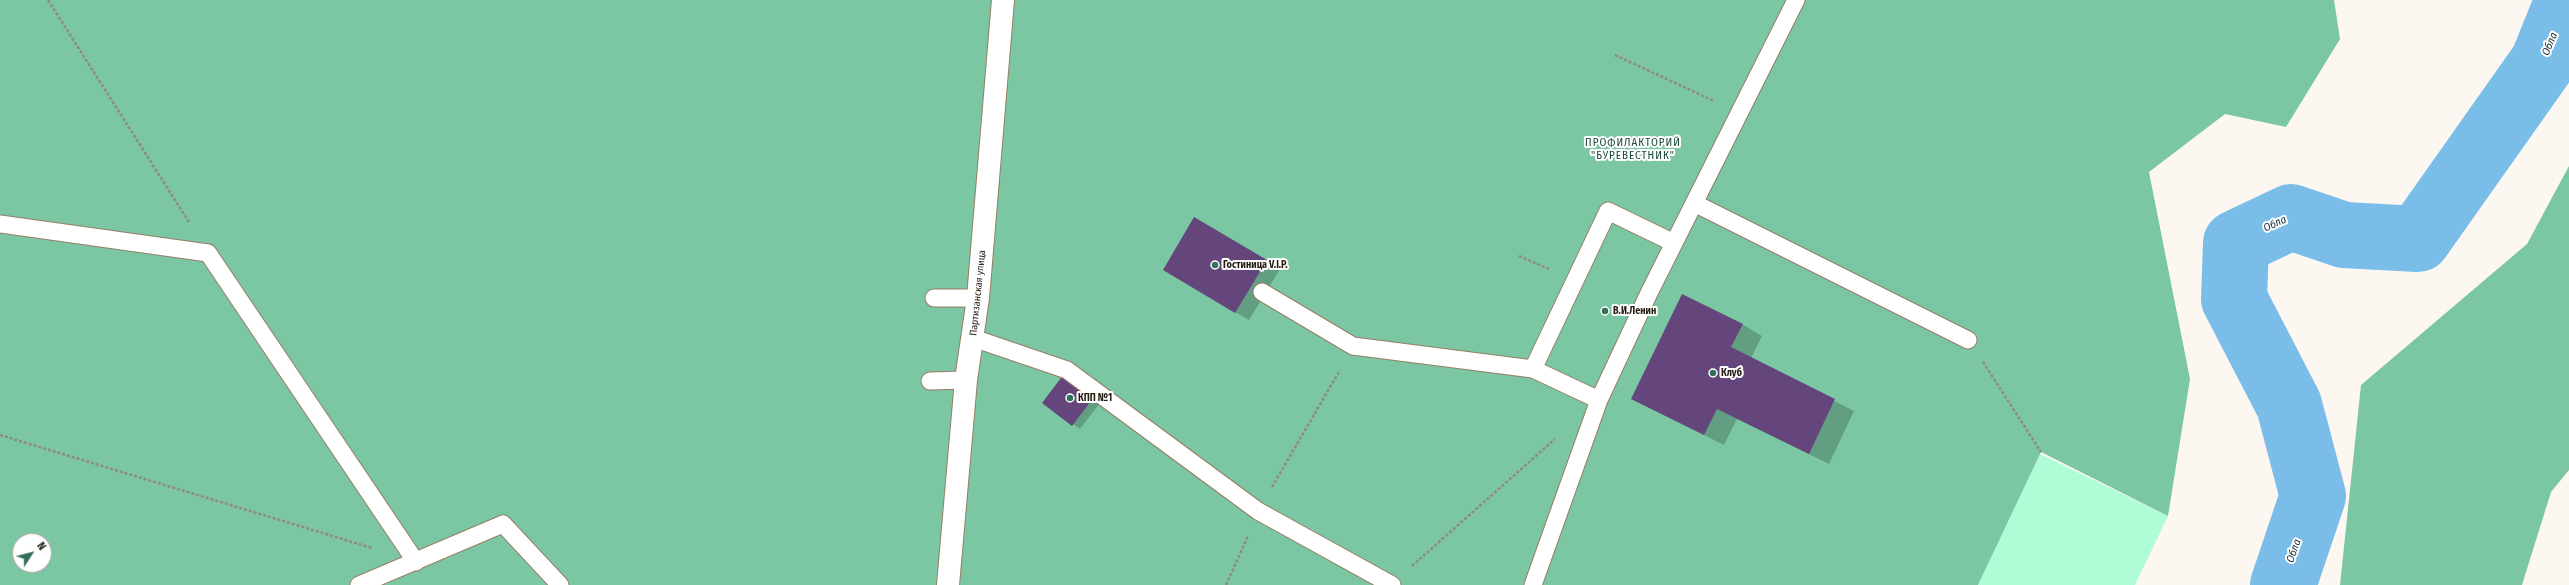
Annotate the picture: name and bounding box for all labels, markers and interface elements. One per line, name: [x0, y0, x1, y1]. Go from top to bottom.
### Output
water label: Обла: [2539, 30, 2561, 58]
district label: ПРОФИЛАКТОРИЙ "БУРЕВЕСТНИК": [1585, 136, 1681, 162]
water label: Обла: [2261, 213, 2289, 235]
street label: Партизанская улица: [968, 250, 988, 336]
place label: Гостиница V.I.P.: [1223, 259, 1288, 271]
marker: Гостиница V.I.P.: [1210, 260, 1220, 270]
place label: В.И.Ленин: [1613, 305, 1656, 317]
marker: В.И.Ленин: [1600, 306, 1610, 316]
place label: Клуб: [1721, 367, 1742, 379]
marker: Клуб: [1708, 368, 1718, 378]
place label: КПП №1: [1078, 392, 1112, 404]
marker: КПП №1: [1065, 393, 1075, 403]
north arrow: [12, 533, 52, 573]
water label: Обла: [2284, 538, 2304, 564]
text: N: [34, 540, 49, 553]

